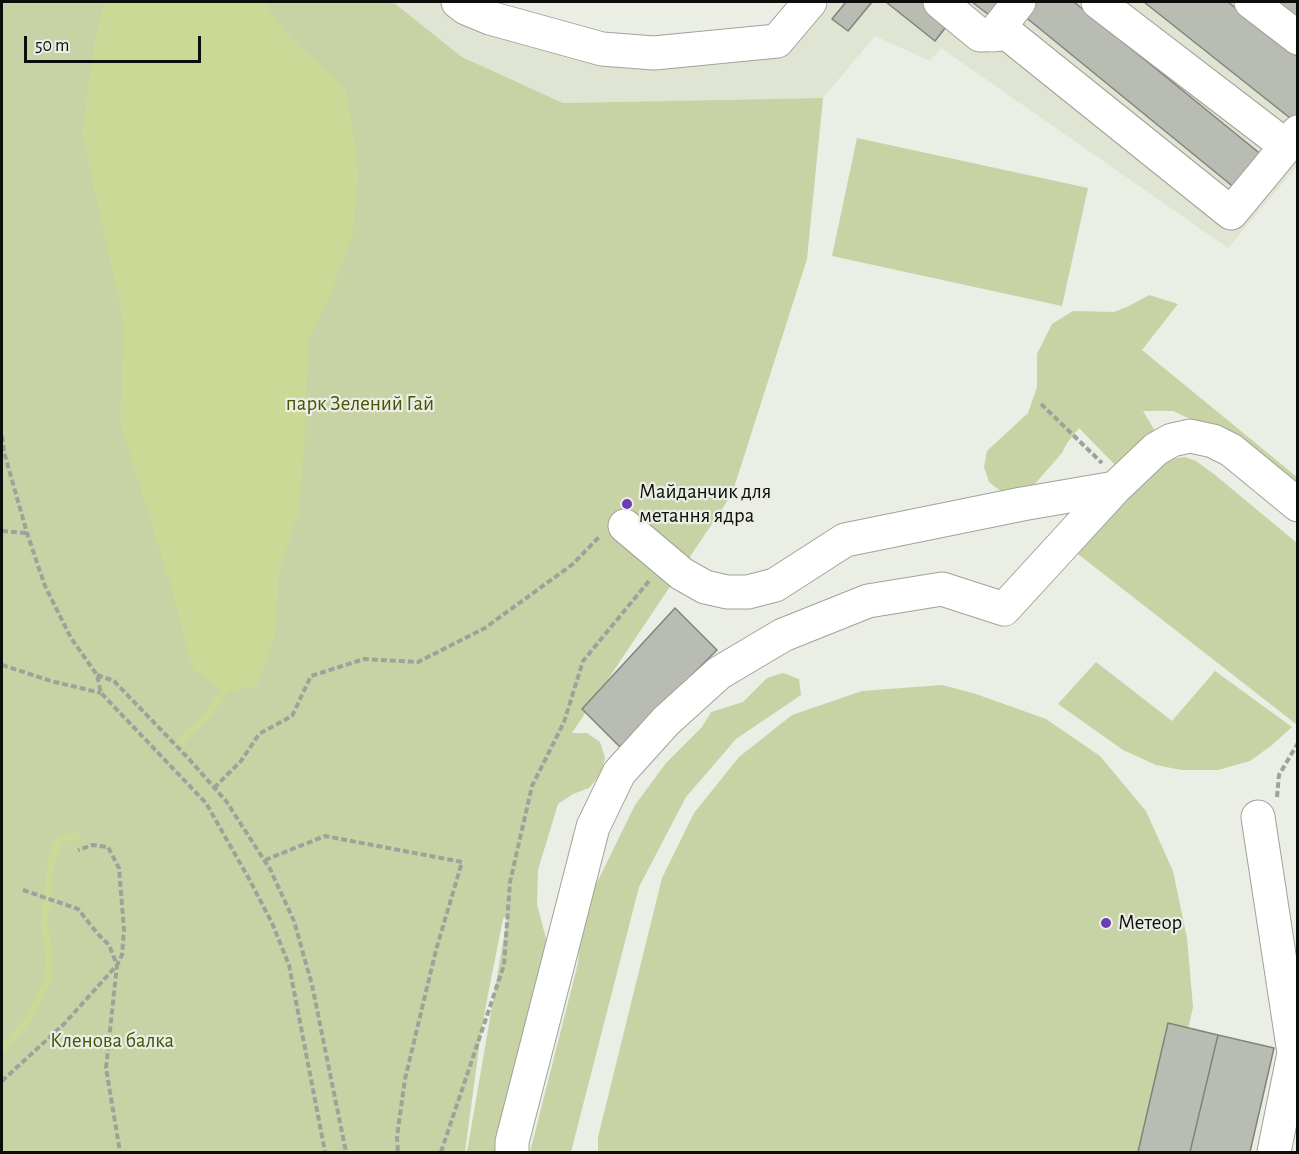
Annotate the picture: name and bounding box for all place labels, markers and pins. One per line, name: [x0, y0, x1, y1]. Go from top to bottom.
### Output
place label: Майданчик для метання ядра: [639, 479, 771, 529]
marker: Майданчик для метання ядра: [620, 497, 634, 511]
place label: Метеор: [1118, 910, 1182, 936]
marker: Метеор: [1099, 916, 1113, 930]

